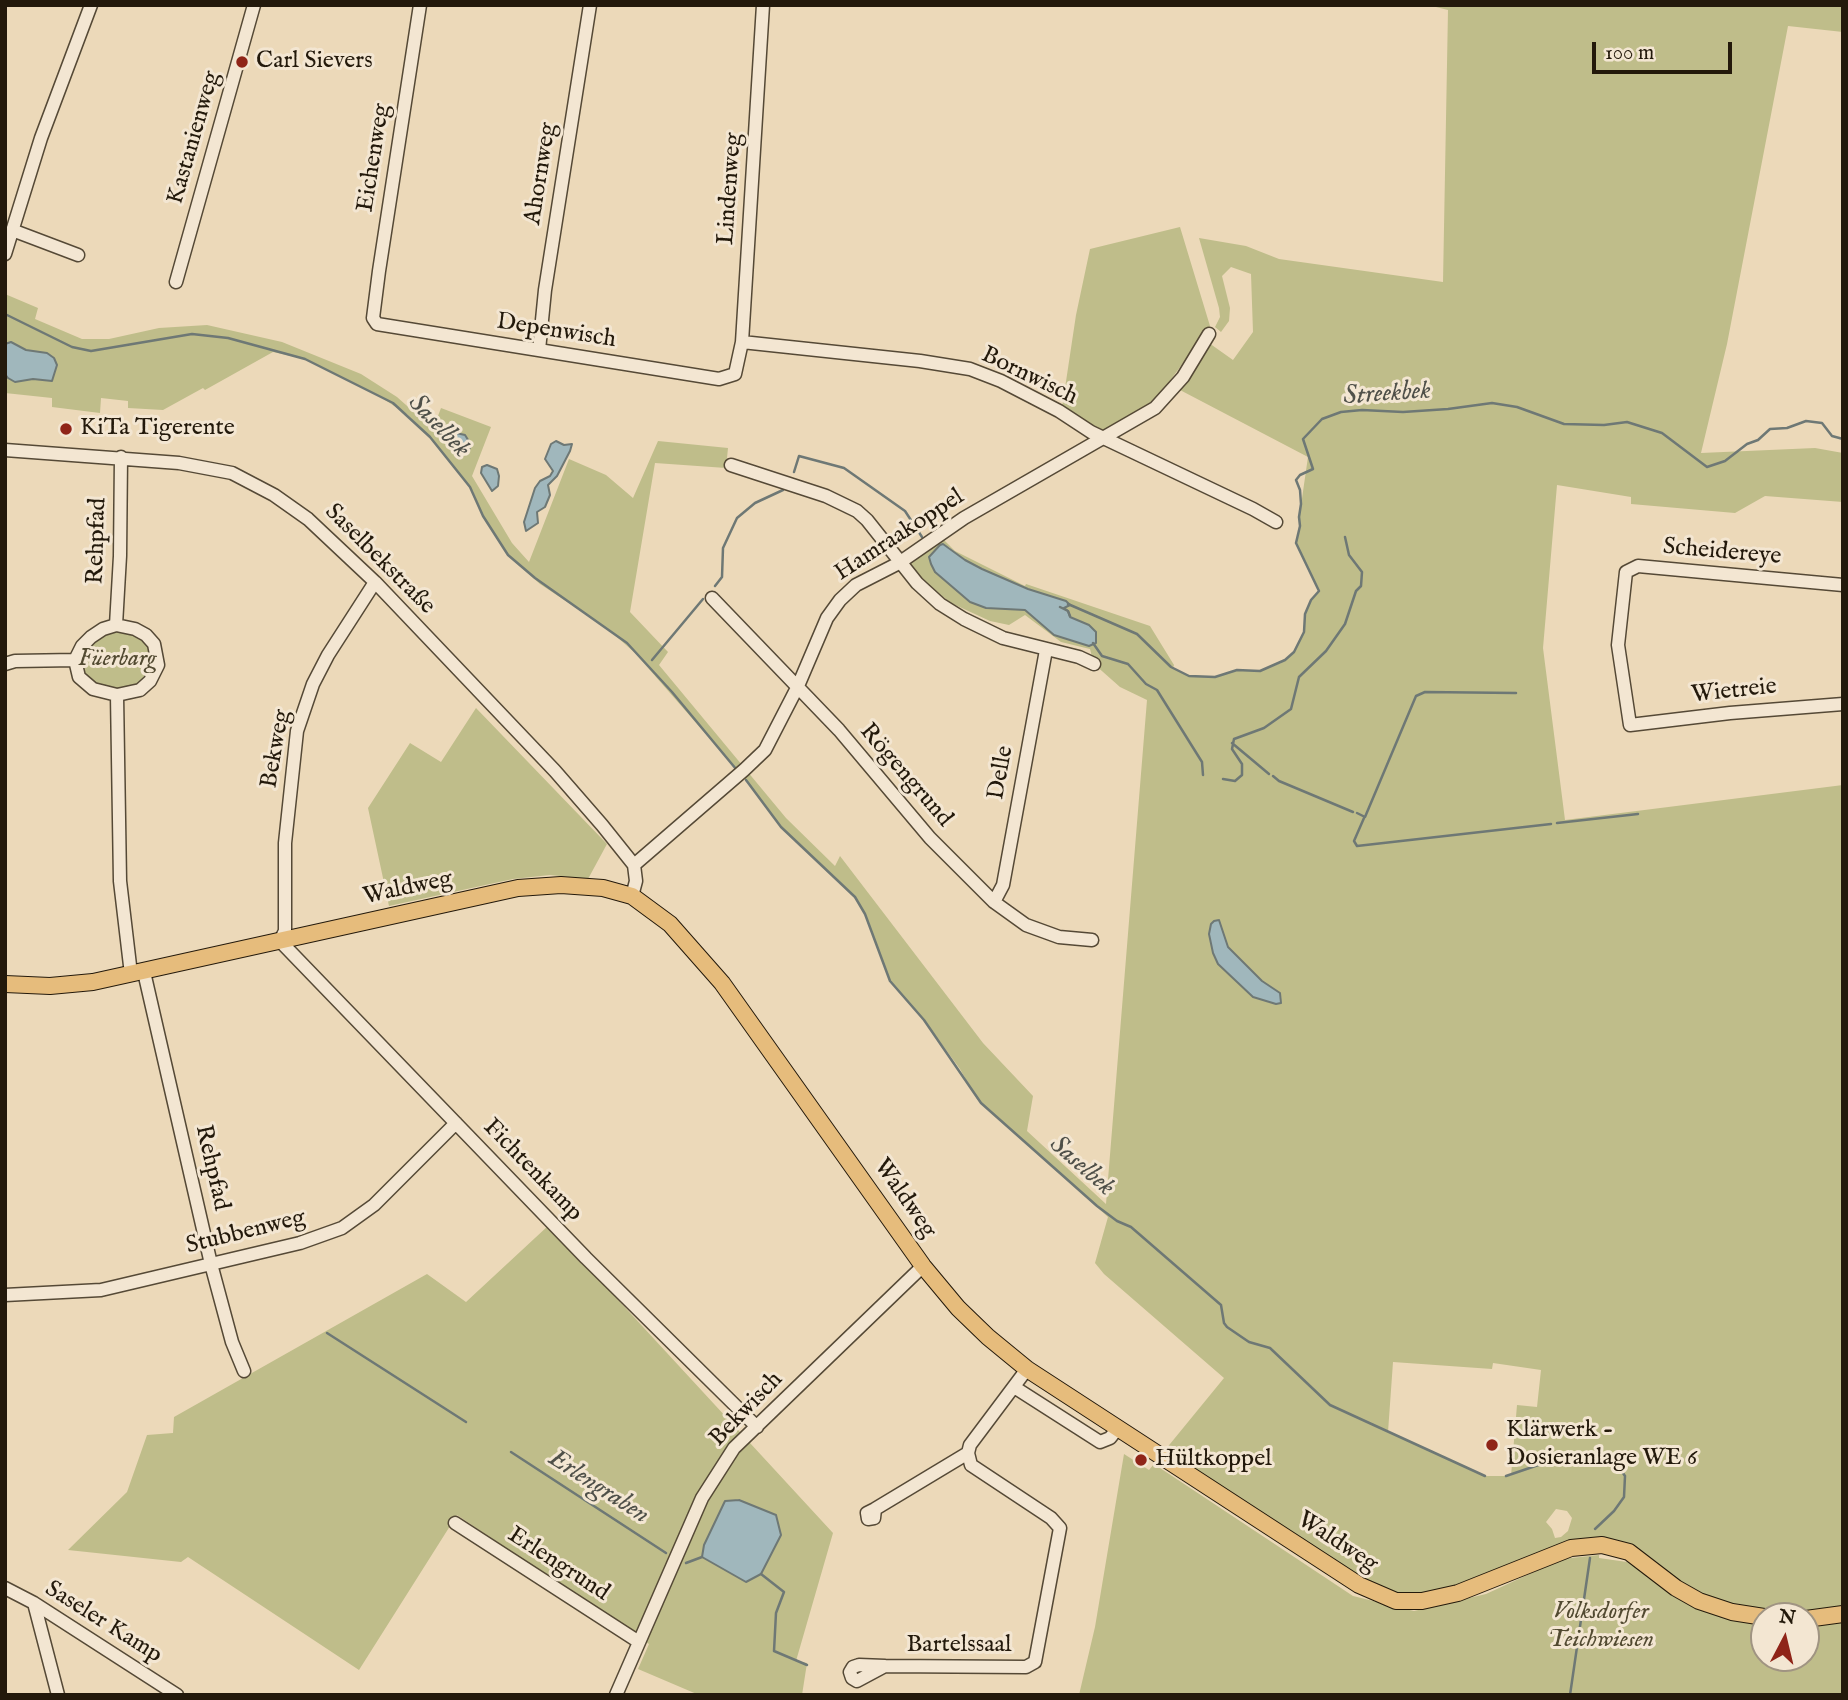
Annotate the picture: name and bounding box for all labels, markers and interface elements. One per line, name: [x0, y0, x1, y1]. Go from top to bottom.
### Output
scale bar: [1596, 28, 1736, 72]
text: 100 m: [1605, 40, 1654, 67]
place label: Carl Sievers: [256, 48, 373, 76]
marker: Carl Sievers: [234, 54, 250, 70]
street label: Kastanienweg: [162, 68, 228, 208]
street label: Eichenweg: [352, 102, 398, 214]
street label: Ahornweg: [520, 121, 564, 227]
street label: Lindenweg: [713, 132, 749, 246]
street label: Depenwisch: [494, 308, 618, 356]
street label: Bornwisch: [976, 341, 1082, 413]
water label: Streekbek: [1342, 376, 1432, 414]
water label: Saselbek: [400, 389, 476, 465]
place label: KiTa Tigerente: [80, 415, 235, 443]
marker: KiTa Tigerente: [58, 421, 74, 437]
street label: Hamraakoppel: [830, 484, 970, 588]
street label: Rehpfad: [82, 497, 114, 585]
street label: Saselbekstraße: [318, 499, 440, 621]
street label: Scheidereye: [1662, 533, 1782, 573]
park label: Füerbarg: [78, 646, 156, 674]
street label: Wietreie: [1690, 673, 1778, 711]
street label: Bekweg: [256, 707, 298, 791]
street label: Rögengrund: [852, 718, 958, 834]
street label: Delle: [983, 744, 1021, 802]
street label: Waldweg: [361, 866, 455, 912]
street label: Fichtenkamp: [476, 1114, 588, 1228]
street label: Rehpfad: [187, 1123, 235, 1213]
water label: Saselbek: [1042, 1130, 1120, 1204]
street label: Waldweg: [866, 1154, 942, 1244]
street label: Stubbenweg: [183, 1204, 309, 1262]
street label: Bekwisch: [704, 1366, 790, 1454]
place label: Klärwerk - Dosieranlage WE 6: [1506, 1417, 1697, 1473]
marker: Klärwerk - Dosieranlage WE 6: [1484, 1437, 1500, 1453]
water label: Erlengraben: [542, 1444, 654, 1532]
place label: Hültkoppel: [1155, 1446, 1272, 1474]
marker: Hültkoppel: [1133, 1452, 1149, 1468]
street label: Waldweg: [1291, 1506, 1383, 1580]
street label: Erlengrund: [502, 1521, 614, 1609]
street label: Saseler Kamp: [39, 1576, 167, 1670]
park label: Volksdorfer Teichwiesen: [1548, 1599, 1654, 1655]
north arrow: [1750, 1602, 1820, 1672]
text: N: [1778, 1605, 1797, 1631]
street label: Bartelssaal: [906, 1632, 1012, 1660]

